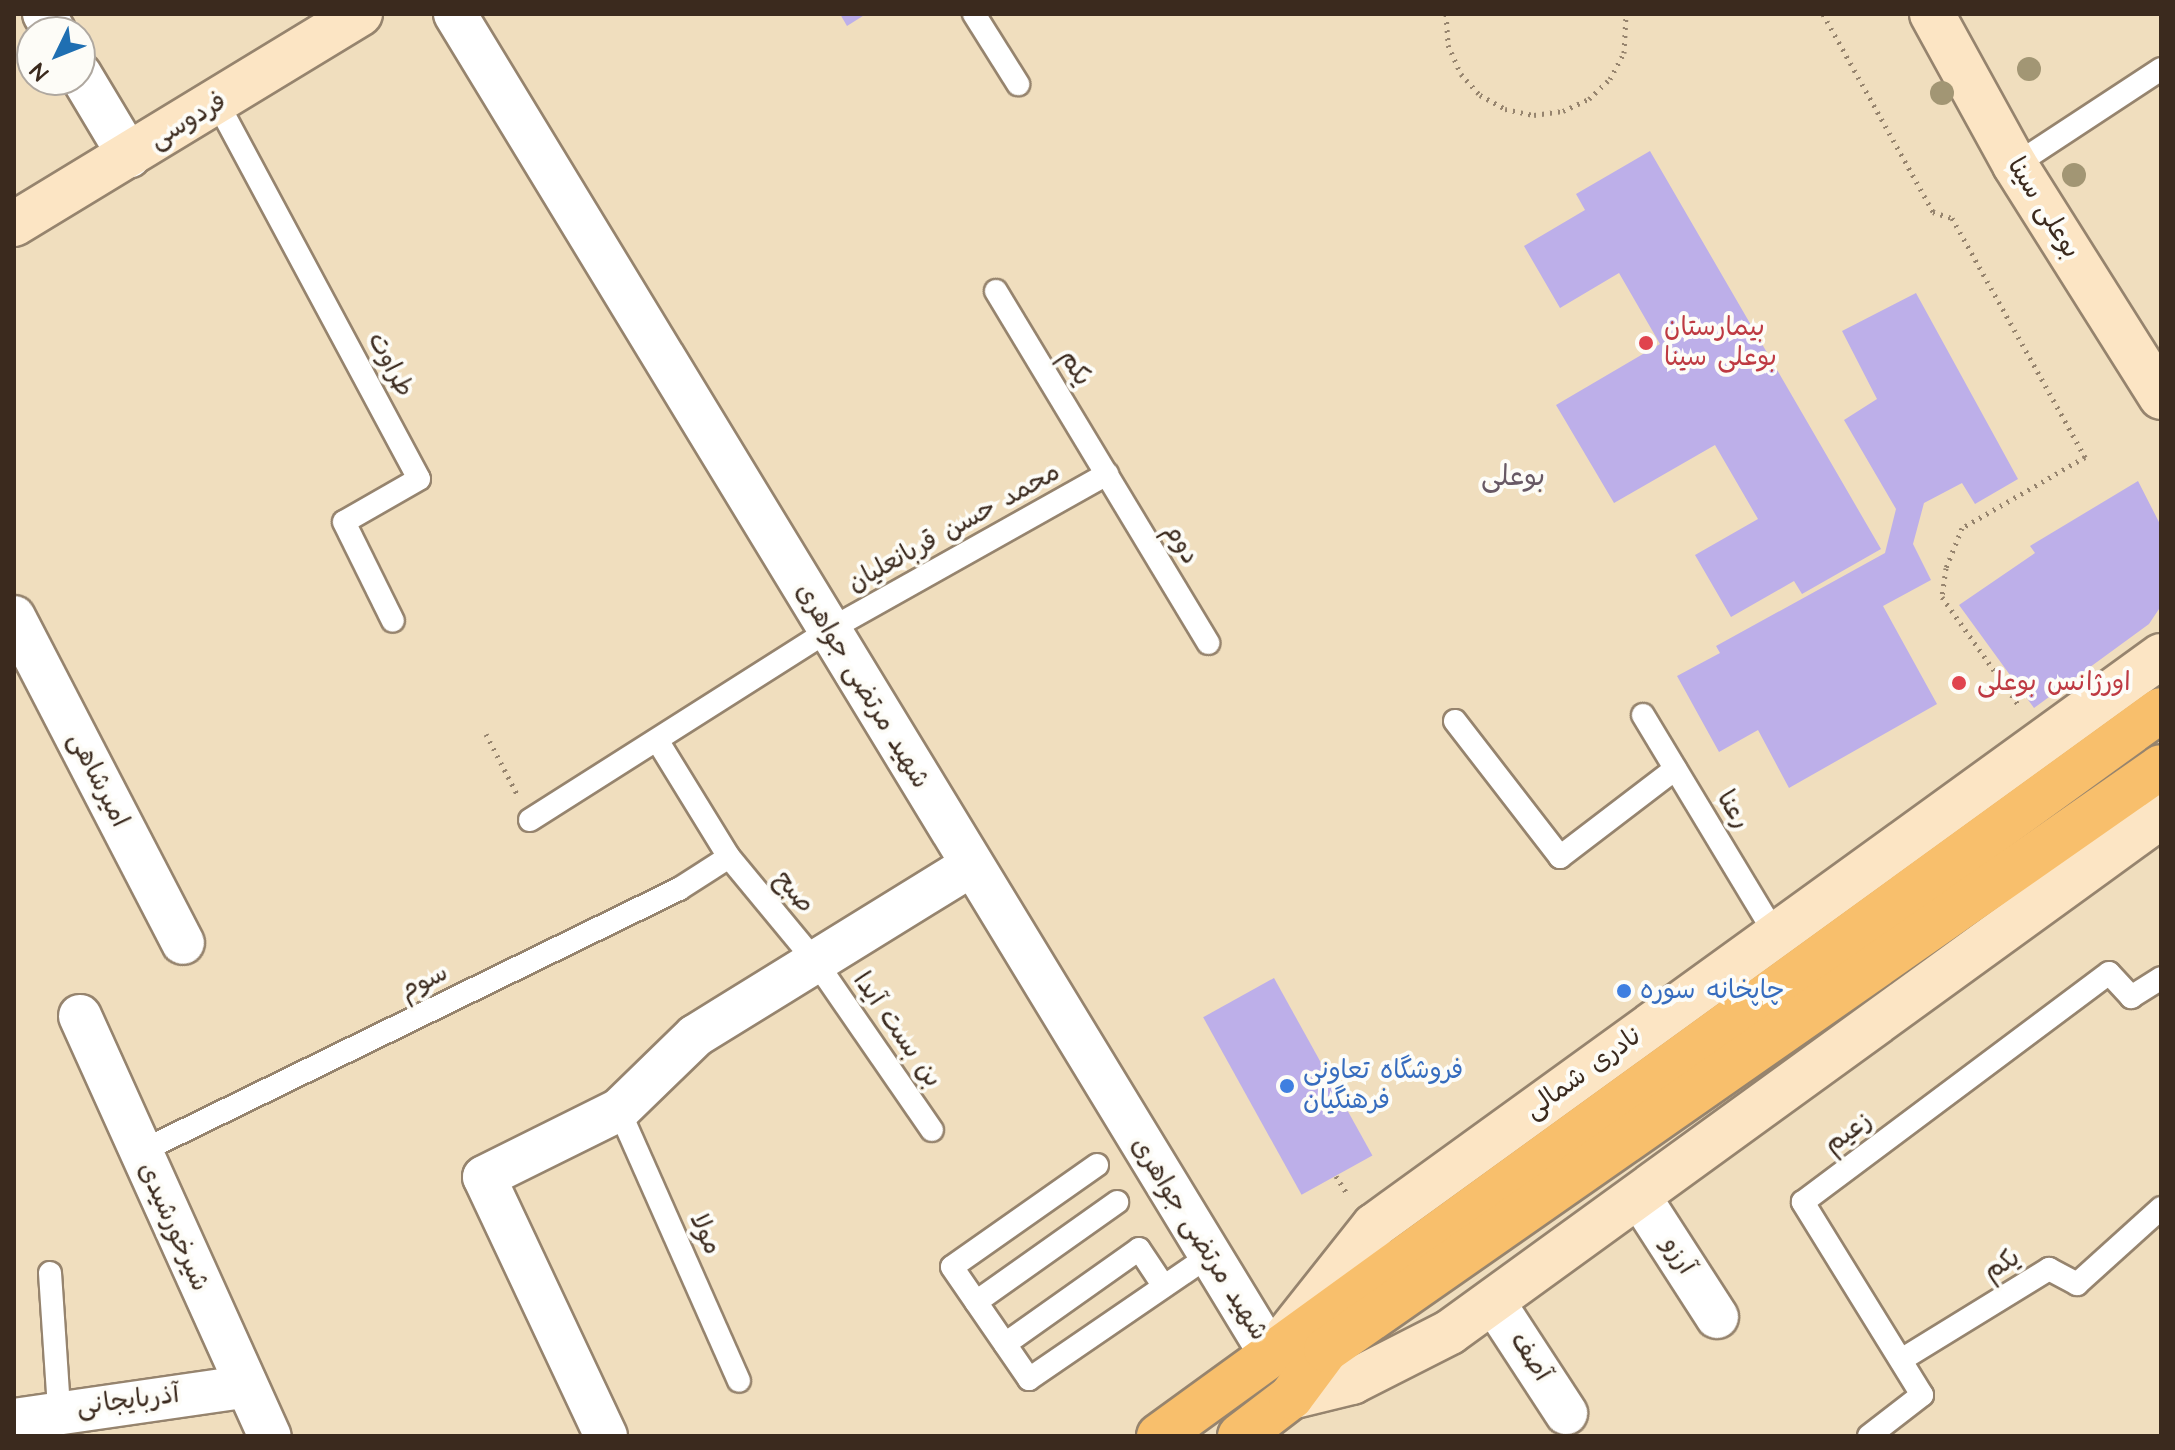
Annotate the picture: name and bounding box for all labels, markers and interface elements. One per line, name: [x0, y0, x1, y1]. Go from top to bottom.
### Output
north arrow: [16, 16, 96, 96]
text: N: [24, 56, 56, 87]
street label: فردوسی: [144, 86, 232, 156]
street label: بوعلی سینا: [2000, 152, 2086, 264]
place label: بیمارستان بوعلی سینا: [1664, 312, 1777, 374]
street label: طراوت: [360, 327, 420, 403]
marker: بیمارستان بوعلی سینا: [1635, 332, 1657, 354]
street label: یکم: [1052, 344, 1098, 392]
street label: محمد حسن قربانعلیان: [842, 457, 1066, 599]
district label: بوعلی: [1481, 460, 1545, 494]
street label: دوم: [1157, 518, 1205, 570]
street label: شهید مرتضی جواهری: [788, 578, 936, 794]
place label: اورژانس بوعلی: [1977, 667, 2131, 699]
marker: اورژانس بوعلی: [1948, 672, 1970, 694]
street label: امیرشاهی: [61, 727, 135, 833]
street label: رعنا: [1709, 785, 1757, 835]
street label: صبح: [767, 864, 821, 920]
street label: سوم: [395, 957, 453, 1007]
street label: بن بست آیدا: [846, 966, 948, 1094]
place label: چاپخانه سوره: [1640, 975, 1785, 1007]
marker: چاپخانه سوره: [1615, 982, 1633, 1000]
street label: نادری شمالی: [1519, 1020, 1649, 1126]
place label: فروشگاه تعاونی فرهنگیان: [1303, 1055, 1463, 1116]
marker: فروشگاه تعاونی فرهنگیان: [1278, 1077, 1296, 1095]
street label: زعیم: [1818, 1105, 1878, 1161]
street label: شهید مرتضی جواهری: [1124, 1131, 1274, 1347]
street label: شیرخورشیدی: [131, 1158, 215, 1296]
street label: مولا: [682, 1208, 728, 1260]
street label: آرزو: [1655, 1231, 1701, 1281]
street label: یکم: [1978, 1242, 2026, 1288]
street label: آصف: [1503, 1327, 1557, 1387]
street label: آذربایجانی: [75, 1379, 181, 1423]

